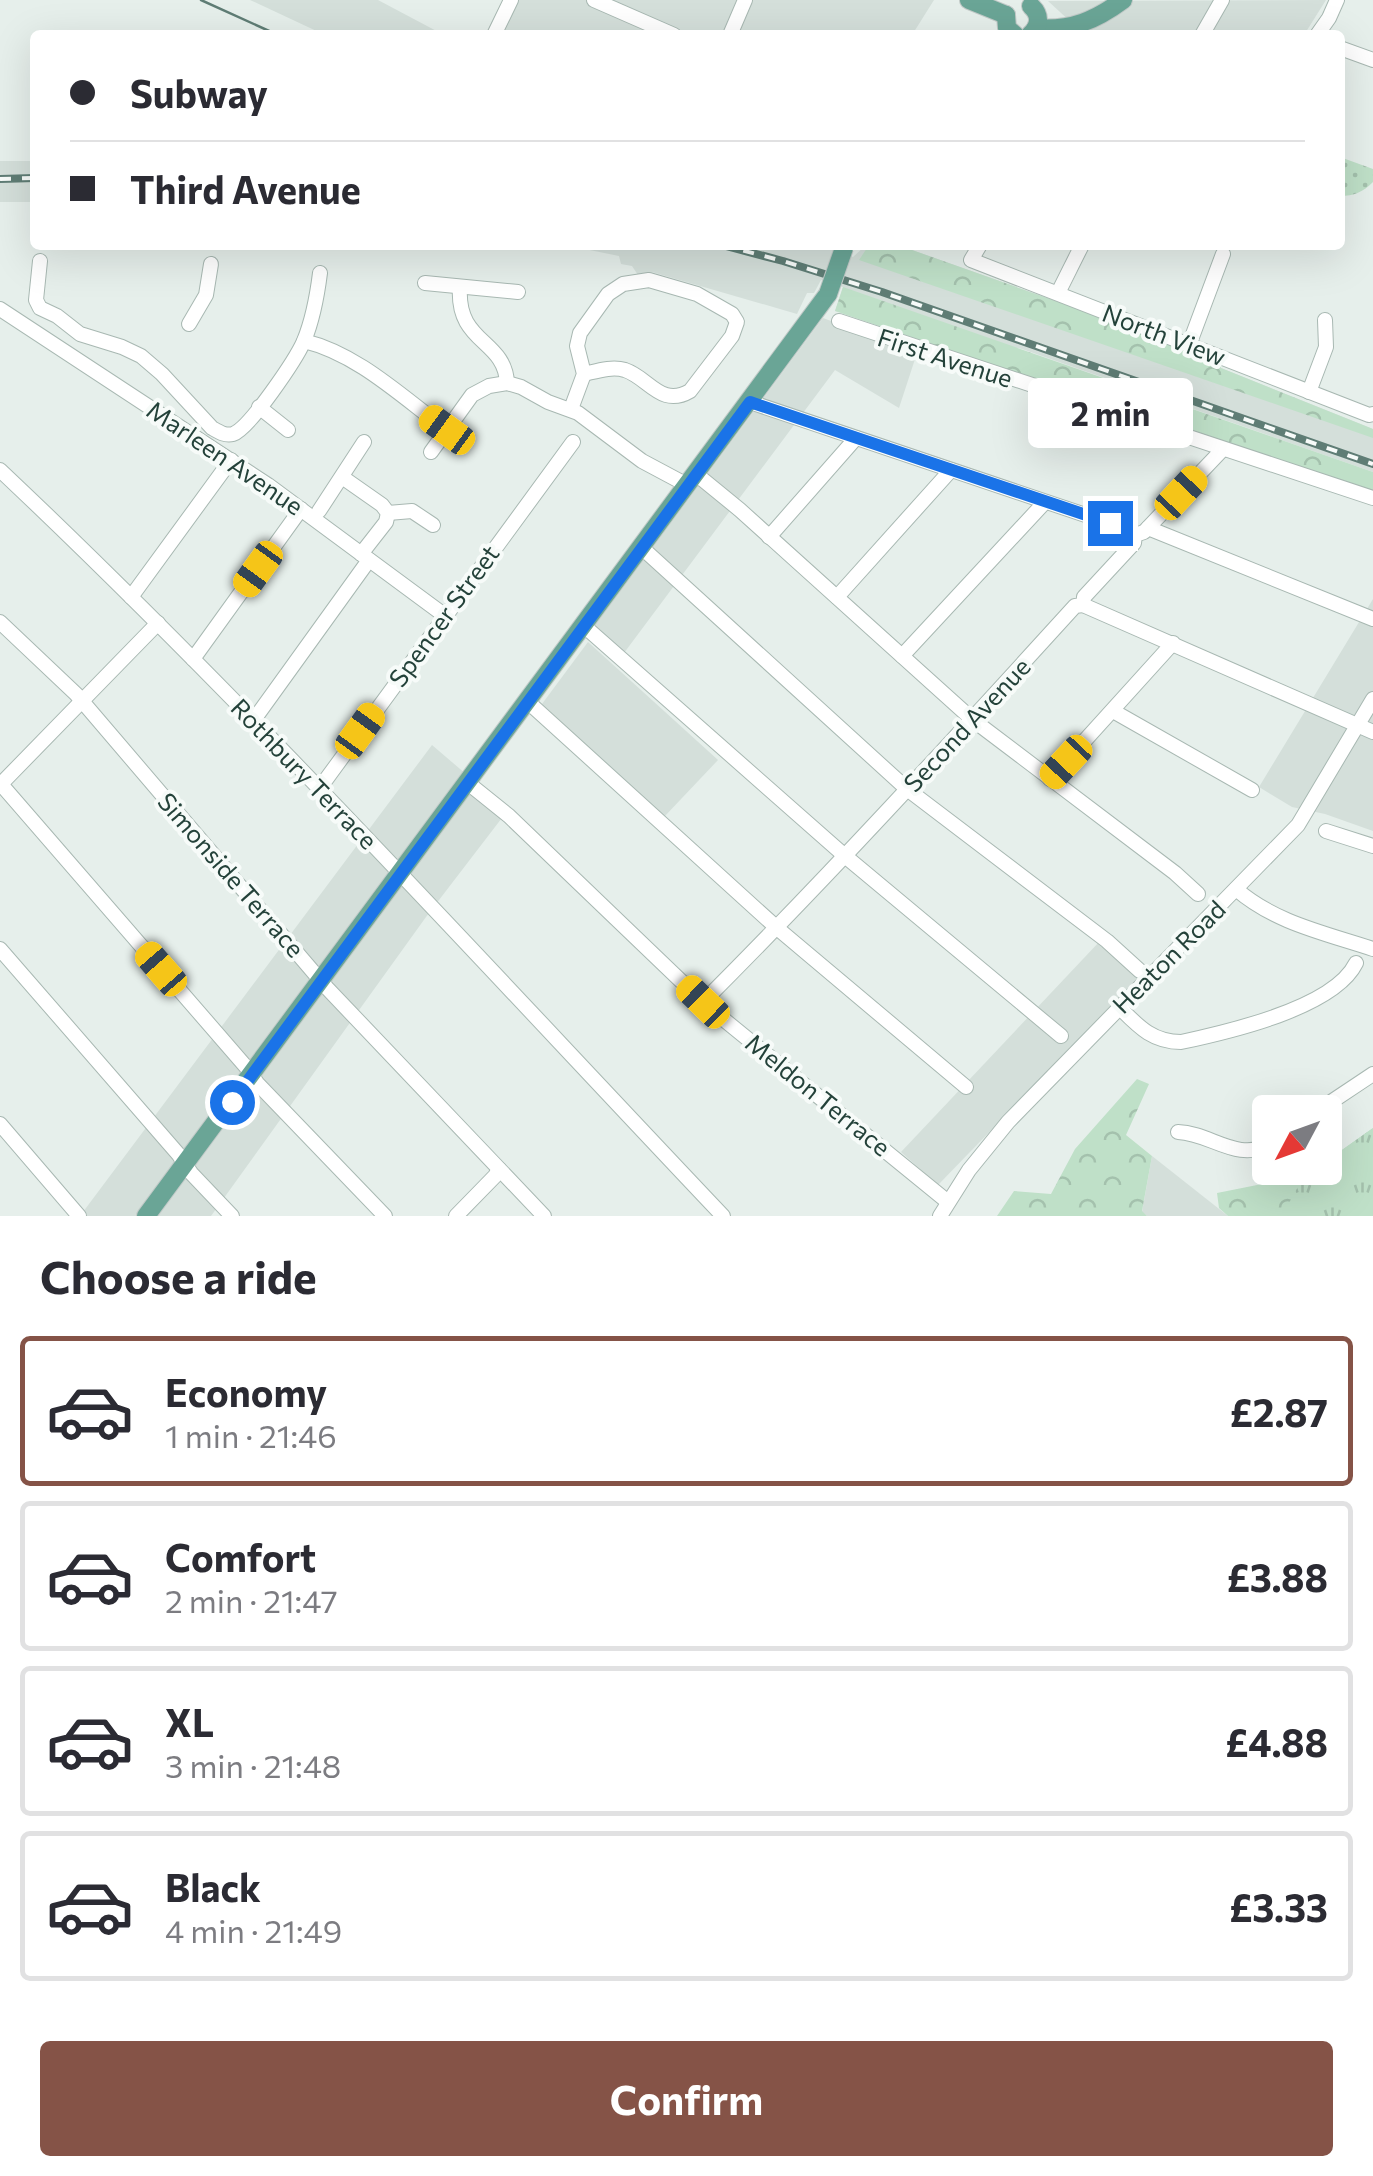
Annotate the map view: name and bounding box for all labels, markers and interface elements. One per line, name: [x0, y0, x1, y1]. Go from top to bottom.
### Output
text: Subway: [130, 69, 268, 116]
text: Third Avenue: [130, 165, 361, 212]
street label: North View: [1098, 297, 1230, 371]
street label: First Avenue: [874, 321, 1017, 393]
callout: 2 min: [1028, 378, 1192, 448]
text: 2 min: [1071, 393, 1150, 433]
street label: Marleen Avenue: [142, 394, 309, 520]
car: [414, 400, 480, 460]
car: [1150, 461, 1212, 525]
route end: [1088, 501, 1133, 546]
car: [228, 536, 288, 602]
street label: Spencer Street: [382, 539, 505, 692]
street label: Second Avenue: [897, 651, 1036, 797]
street label: Rothbury Terrace: [225, 692, 384, 855]
car: [330, 698, 390, 764]
car: [1035, 730, 1097, 794]
street label: Simonside Terrace: [152, 786, 311, 963]
street label: Heaton Road: [1106, 894, 1231, 1019]
car: [130, 937, 192, 1001]
car: [671, 970, 735, 1034]
street label: Meldon Terrace: [740, 1027, 897, 1162]
route start: [210, 1080, 255, 1125]
north arrow: [1252, 1095, 1342, 1185]
map controls: [1252, 1095, 1342, 1185]
text: Choose a ride: [40, 1248, 317, 1303]
icon: car: [45, 1366, 135, 1456]
text: Economy: [165, 1368, 327, 1415]
text: £2.87: [1230, 1388, 1328, 1435]
text: 1 min · 21:46: [165, 1415, 337, 1455]
icon: car: [45, 1531, 135, 1621]
text: Comfort: [165, 1533, 316, 1580]
text: £3.88: [1227, 1553, 1328, 1600]
text: 2 min · 21:47: [165, 1580, 338, 1620]
icon: car: [45, 1696, 135, 1786]
text: XL: [165, 1698, 214, 1745]
text: £4.88: [1225, 1718, 1328, 1765]
text: 3 min · 21:48: [165, 1745, 341, 1785]
icon: car: [45, 1861, 135, 1951]
text: Black: [165, 1863, 261, 1910]
text: £3.33: [1229, 1883, 1328, 1930]
text: 4 min · 21:49: [165, 1910, 342, 1950]
button: Confirm: [40, 2041, 1333, 2156]

